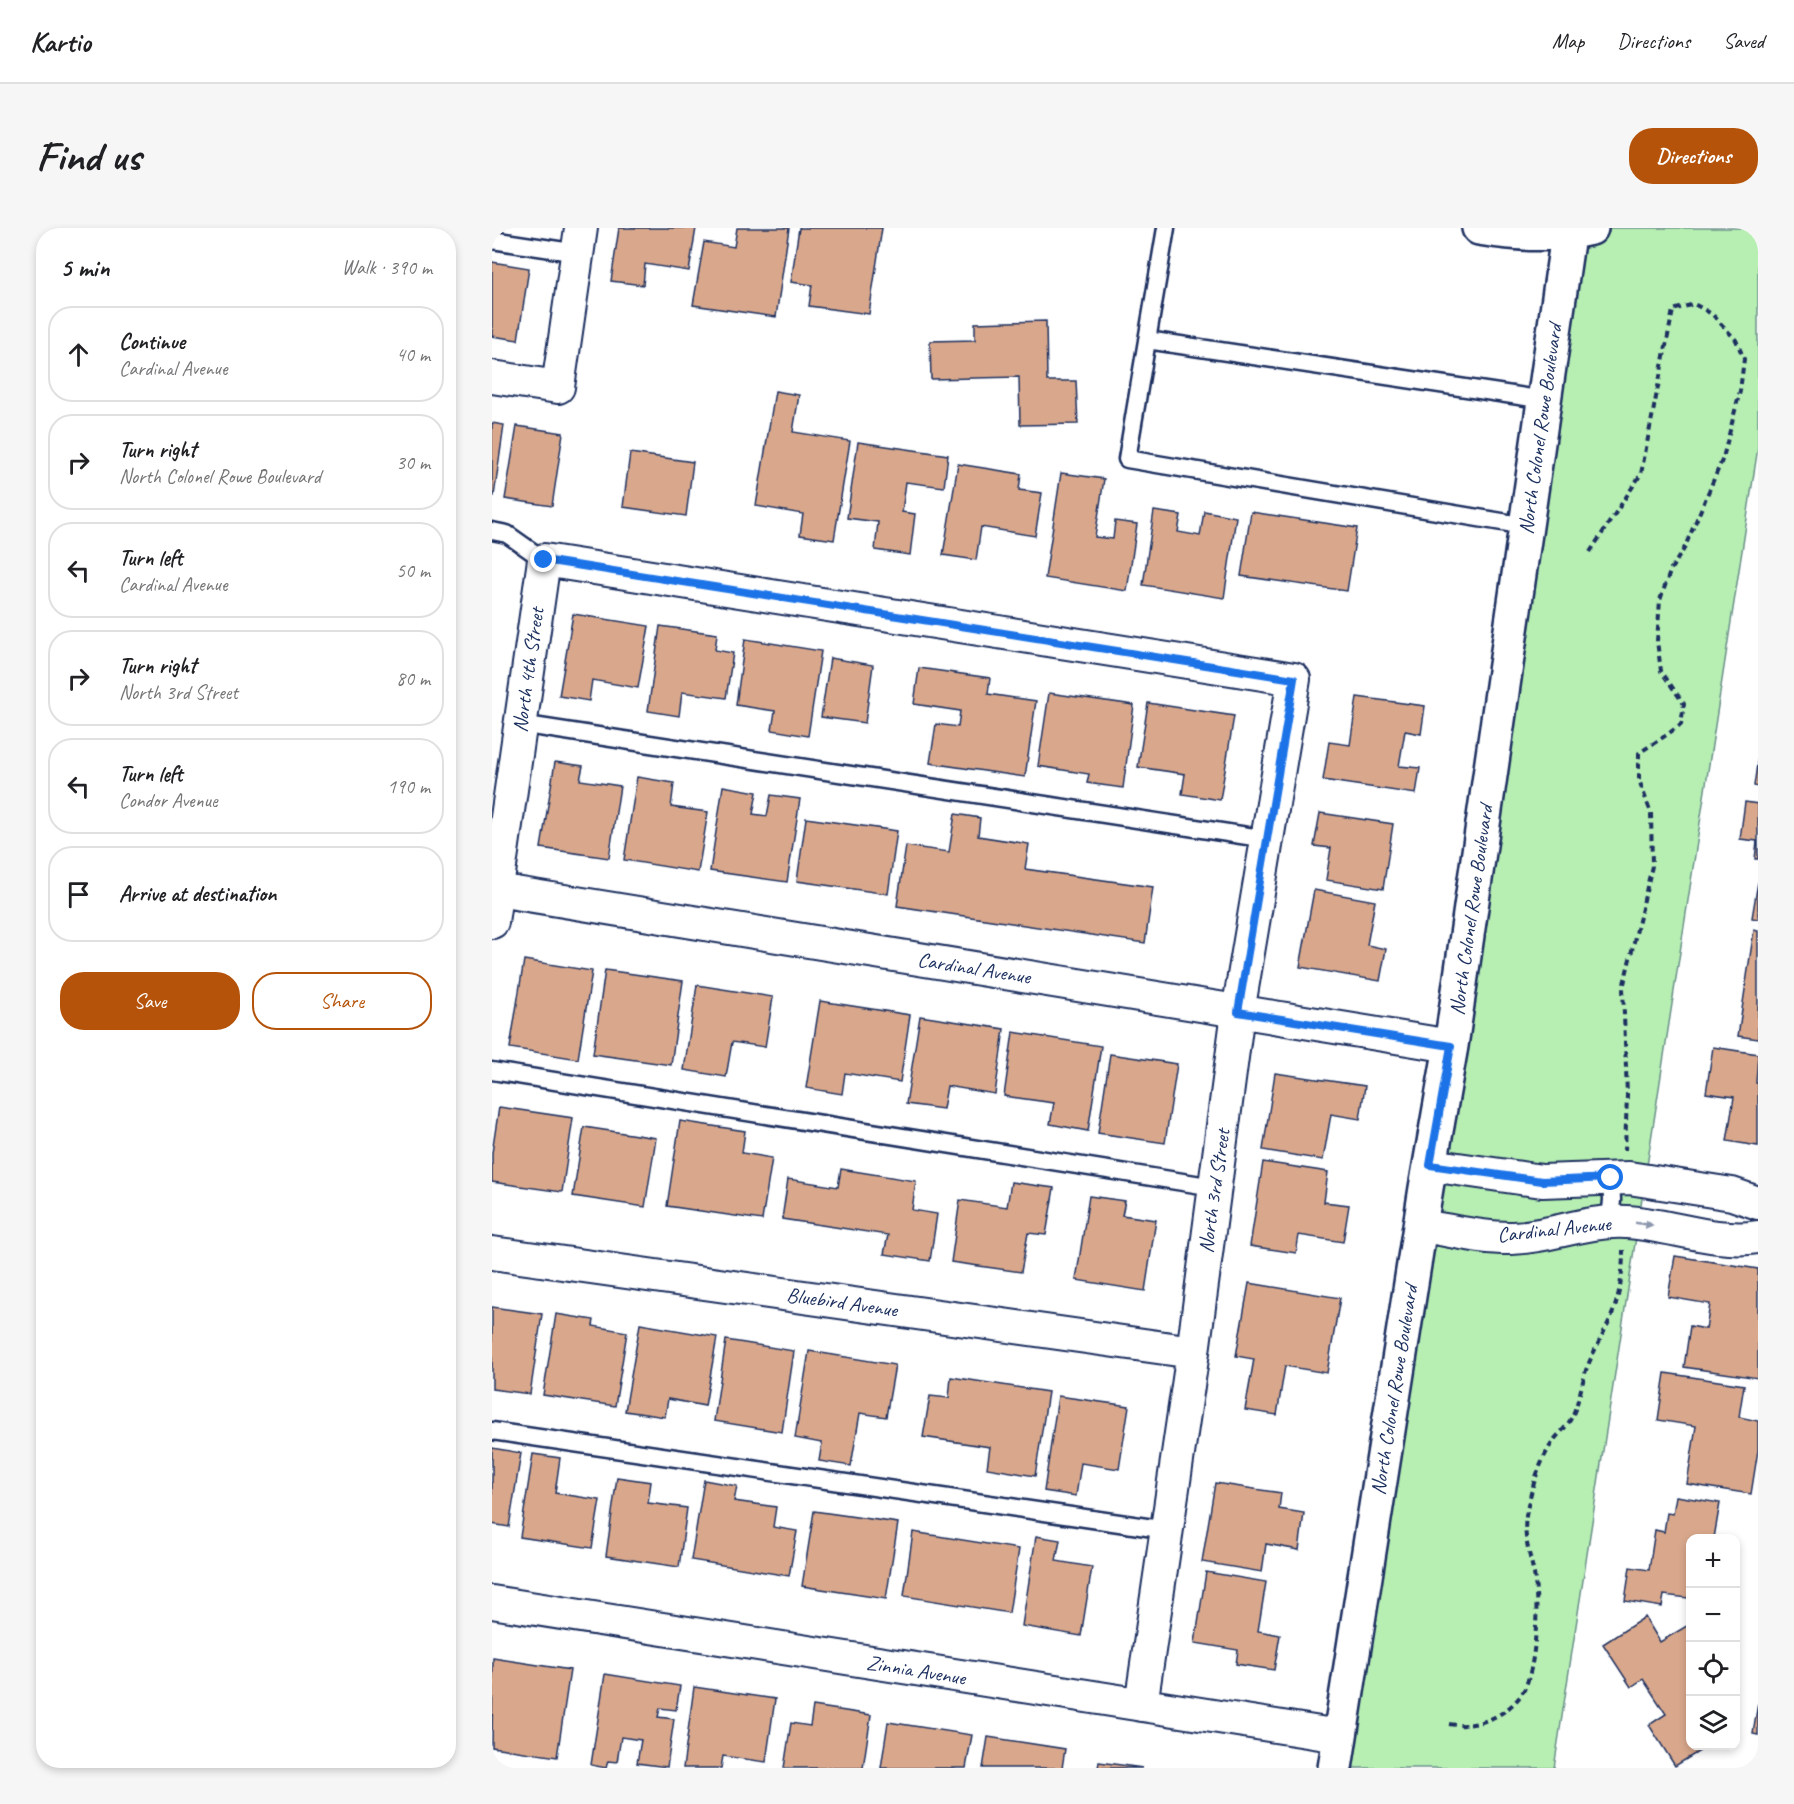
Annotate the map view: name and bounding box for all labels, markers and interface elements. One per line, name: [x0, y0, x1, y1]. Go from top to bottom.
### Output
text: Kartio: [30, 24, 91, 59]
text: Map: [1552, 28, 1584, 54]
text: Directions: [1617, 28, 1690, 54]
text: Saved: [1723, 28, 1764, 54]
button: Directions: [1629, 128, 1758, 184]
text: Find us: [36, 130, 141, 183]
text: 5 min: [60, 251, 109, 284]
text: Walk · 390 m: [342, 255, 432, 280]
street label: North Colonel Rowe Boulevard: [1512, 319, 1568, 536]
text: Continue: [119, 328, 185, 356]
icon: ahead: [62, 338, 95, 371]
text: 40 m: [396, 342, 430, 367]
text: Cardinal Avenue: [119, 356, 227, 381]
text: Turn right: [119, 436, 196, 464]
icon: right: [62, 446, 95, 479]
text: 30 m: [396, 450, 430, 475]
text: North Colonel Rowe Boulevard: [119, 464, 321, 489]
text: Turn left: [119, 544, 183, 572]
route end: [530, 546, 556, 572]
icon: left: [62, 554, 95, 587]
text: 50 m: [396, 558, 430, 583]
text: Cardinal Avenue: [119, 572, 227, 597]
street label: North 4th Street: [506, 604, 550, 734]
text: Turn right: [119, 652, 196, 680]
icon: right: [62, 662, 95, 695]
text: 80 m: [396, 666, 430, 691]
text: North 3rd Street: [119, 680, 238, 705]
text: Turn left: [119, 760, 183, 788]
icon: left: [62, 770, 95, 803]
text: 190 m: [387, 774, 430, 799]
text: Condor Avenue: [119, 788, 217, 813]
street label: North Colonel Rowe Boulevard: [1443, 800, 1499, 1017]
icon: arrive: [62, 878, 95, 911]
text: Arrive at destination: [119, 880, 276, 908]
street label: Cardinal Avenue: [916, 946, 1033, 990]
button: Save: [60, 972, 240, 1030]
button: Share: [252, 972, 432, 1030]
street label: North 3rd Street: [1192, 1125, 1236, 1255]
route start: [1597, 1164, 1623, 1190]
street label: Cardinal Avenue: [1496, 1210, 1613, 1248]
one-way arrow: [1635, 1220, 1654, 1229]
street label: North Colonel Rowe Boulevard: [1365, 1280, 1424, 1497]
street label: Bluebird Avenue: [785, 1281, 900, 1323]
map controls: [1686, 1534, 1740, 1750]
button: +: [1686, 1534, 1740, 1588]
button: −: [1686, 1588, 1740, 1642]
button: locate: [1686, 1642, 1740, 1696]
street label: Zinnia Avenue: [865, 1649, 968, 1691]
button: layers: [1686, 1696, 1740, 1750]

